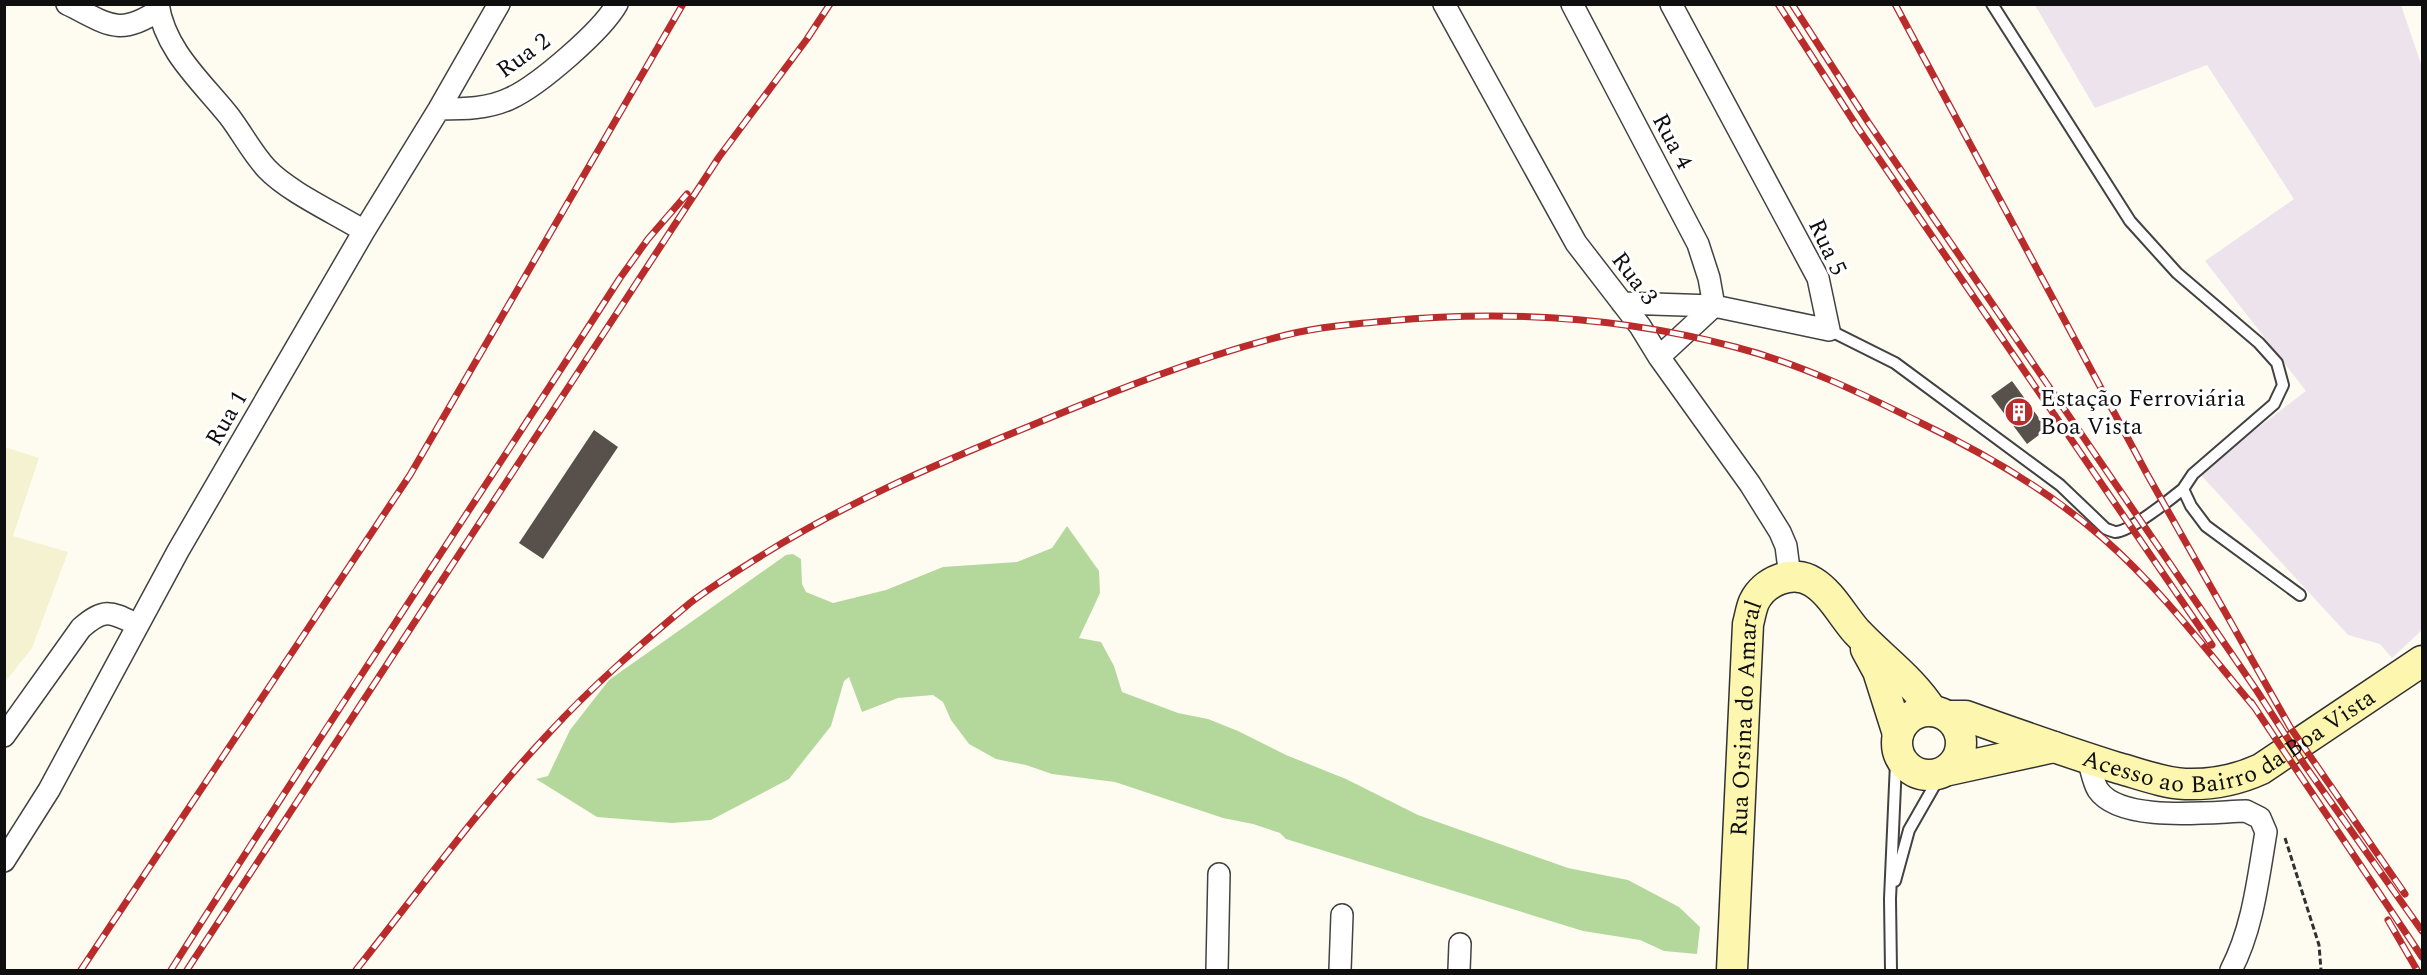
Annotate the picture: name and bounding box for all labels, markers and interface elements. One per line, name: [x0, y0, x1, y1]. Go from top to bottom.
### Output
street label: Rua 2: [489, 24, 558, 88]
street label: Rua 4: [1642, 107, 1702, 176]
street label: Rua 5: [1798, 213, 1856, 282]
street label: Rua 3: [1602, 244, 1666, 313]
place label: Estação Ferroviária Boa Vista: [2040, 381, 2246, 445]
street label: Rua 1: [197, 384, 257, 453]
building icon: Estação Ferroviária Boa Vista: [2003, 396, 2035, 428]
street label: Rua Orsina do Amaral: [1721, 595, 1772, 837]
street label: Acesso ao Bairro da Boa Vista: [2077, 680, 2383, 803]

